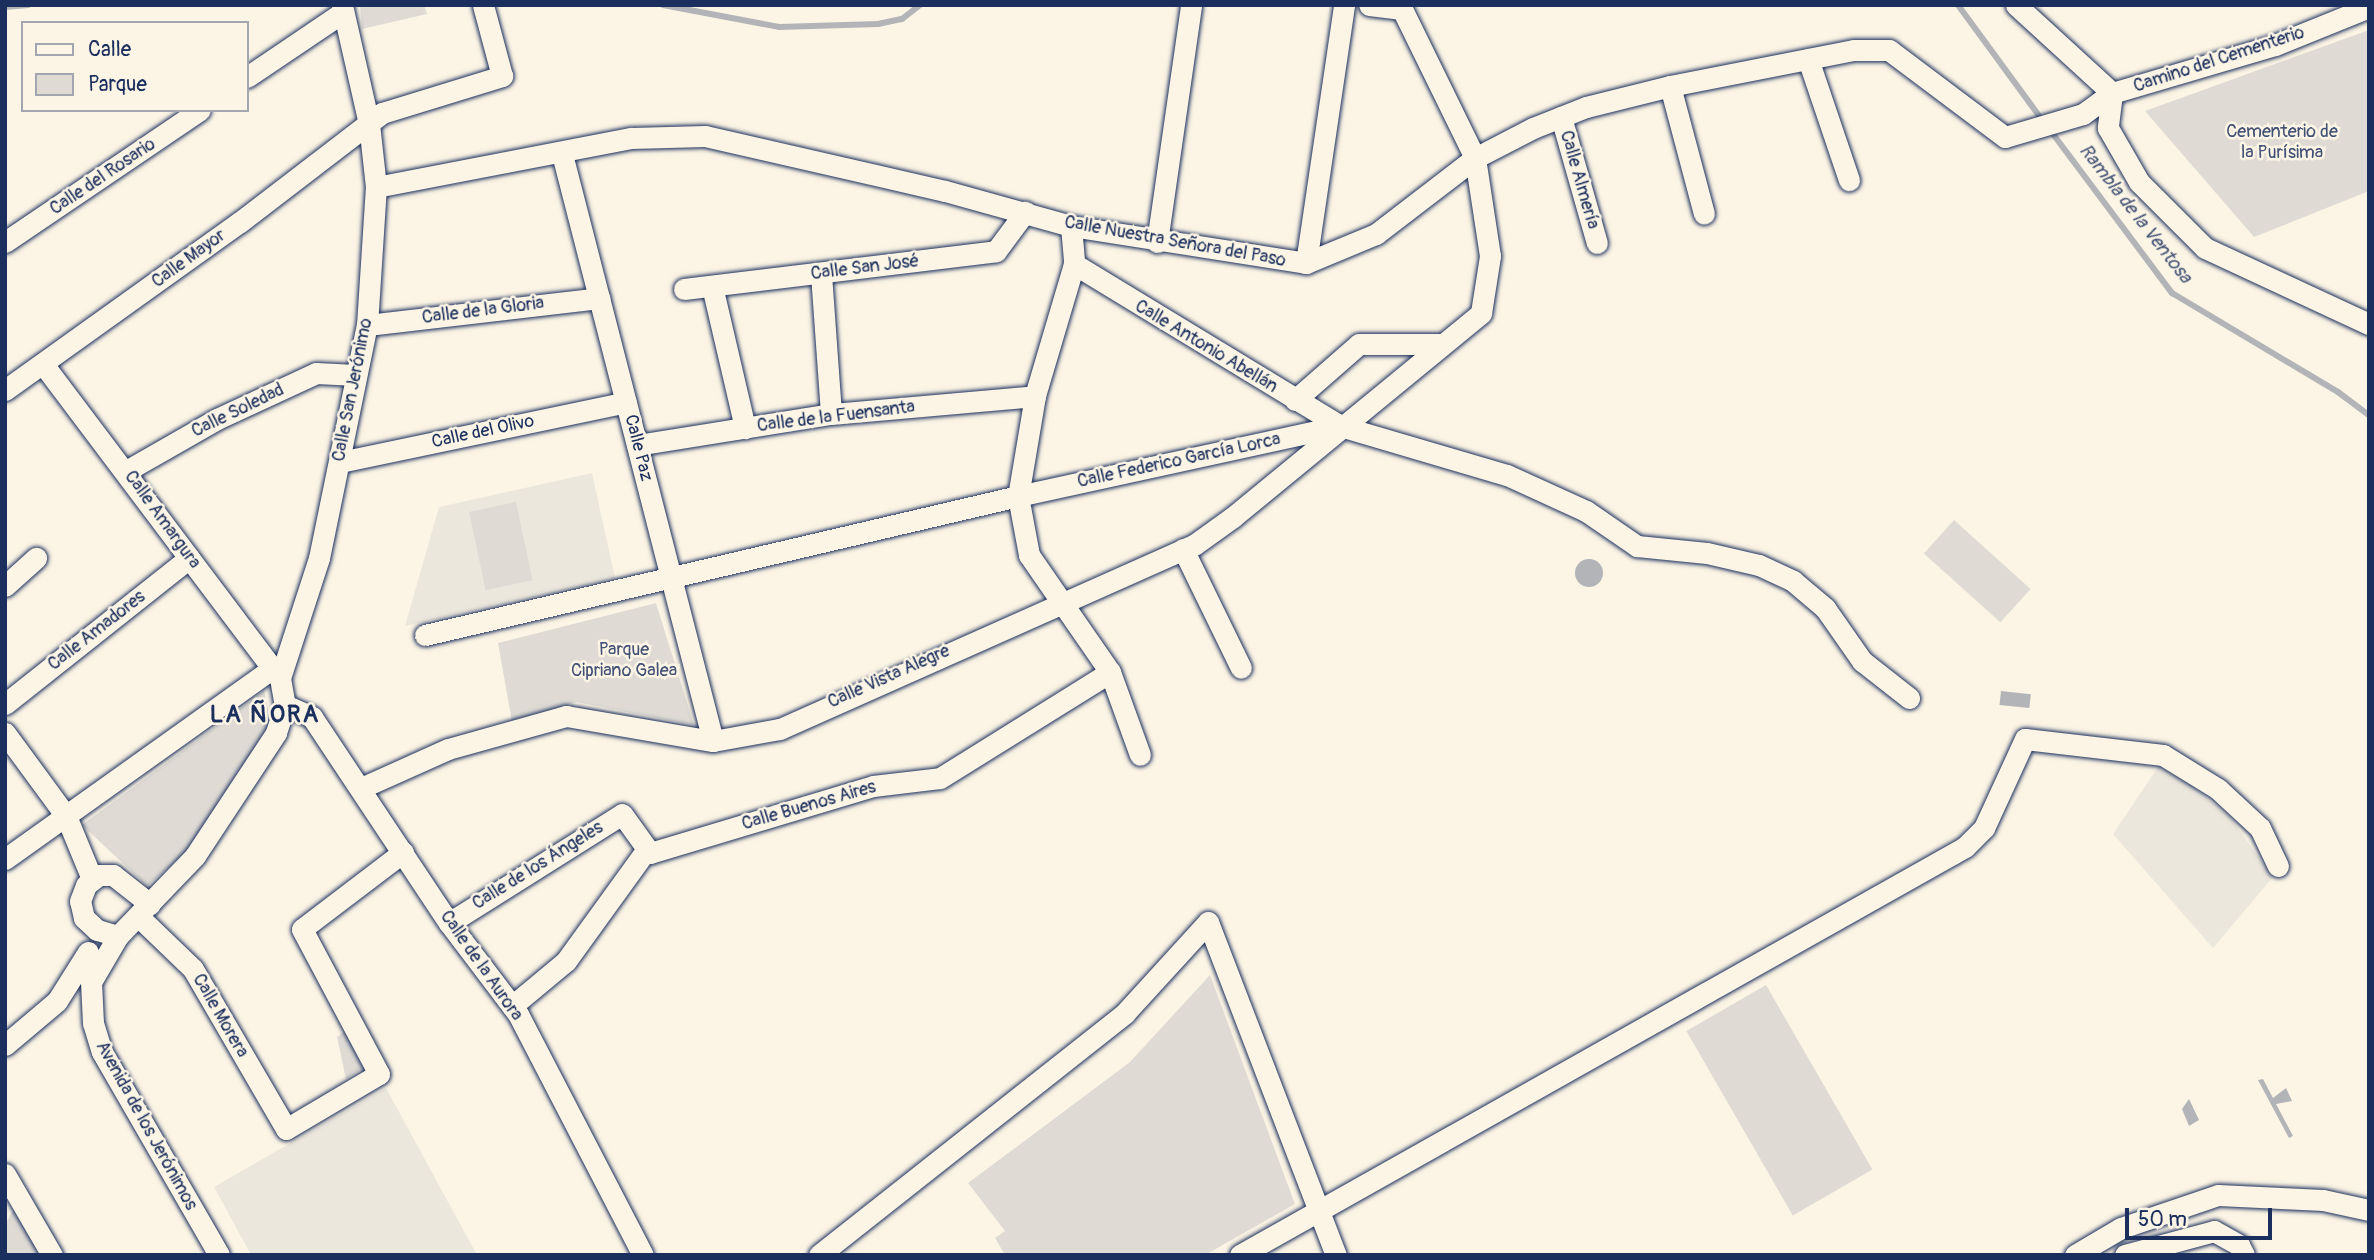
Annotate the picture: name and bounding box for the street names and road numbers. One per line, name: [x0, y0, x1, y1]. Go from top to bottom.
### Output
street label: Camino del Cementerio: [2131, 22, 2307, 98]
street label: Calle Almería: [1555, 128, 1603, 232]
street label: Calle del Rosario: [46, 134, 160, 220]
street label: Calle Nuestra Señora del Paso: [1063, 212, 1287, 272]
street label: Calle Mayor: [148, 225, 230, 293]
street label: Calle San José: [810, 251, 920, 285]
street label: Calle de la Gloria: [421, 293, 545, 329]
street label: Calle Antonio Abellán: [1131, 296, 1281, 398]
street label: Calle San Jerónimo: [329, 316, 377, 464]
street label: Calle Soledad: [188, 379, 288, 443]
street label: Calle de la Fuensanta: [756, 397, 916, 437]
street label: Calle del Olivo: [430, 411, 536, 453]
street label: Calle Paz: [619, 413, 657, 483]
street label: Calle Federico García Lorca: [1075, 429, 1283, 493]
street label: Calle Amargura: [119, 467, 205, 573]
street label: Calle Amadores: [44, 586, 150, 676]
street label: Calle Vista Alegre: [825, 640, 953, 714]
street label: Calle Buenos Aires: [739, 777, 879, 835]
street label: Calle de los Ángeles: [469, 817, 607, 915]
street label: Calle de la Aurora: [435, 907, 527, 1025]
street label: Calle Morera: [187, 970, 253, 1062]
street label: Avenida de los Jerónimos: [91, 1038, 201, 1214]

